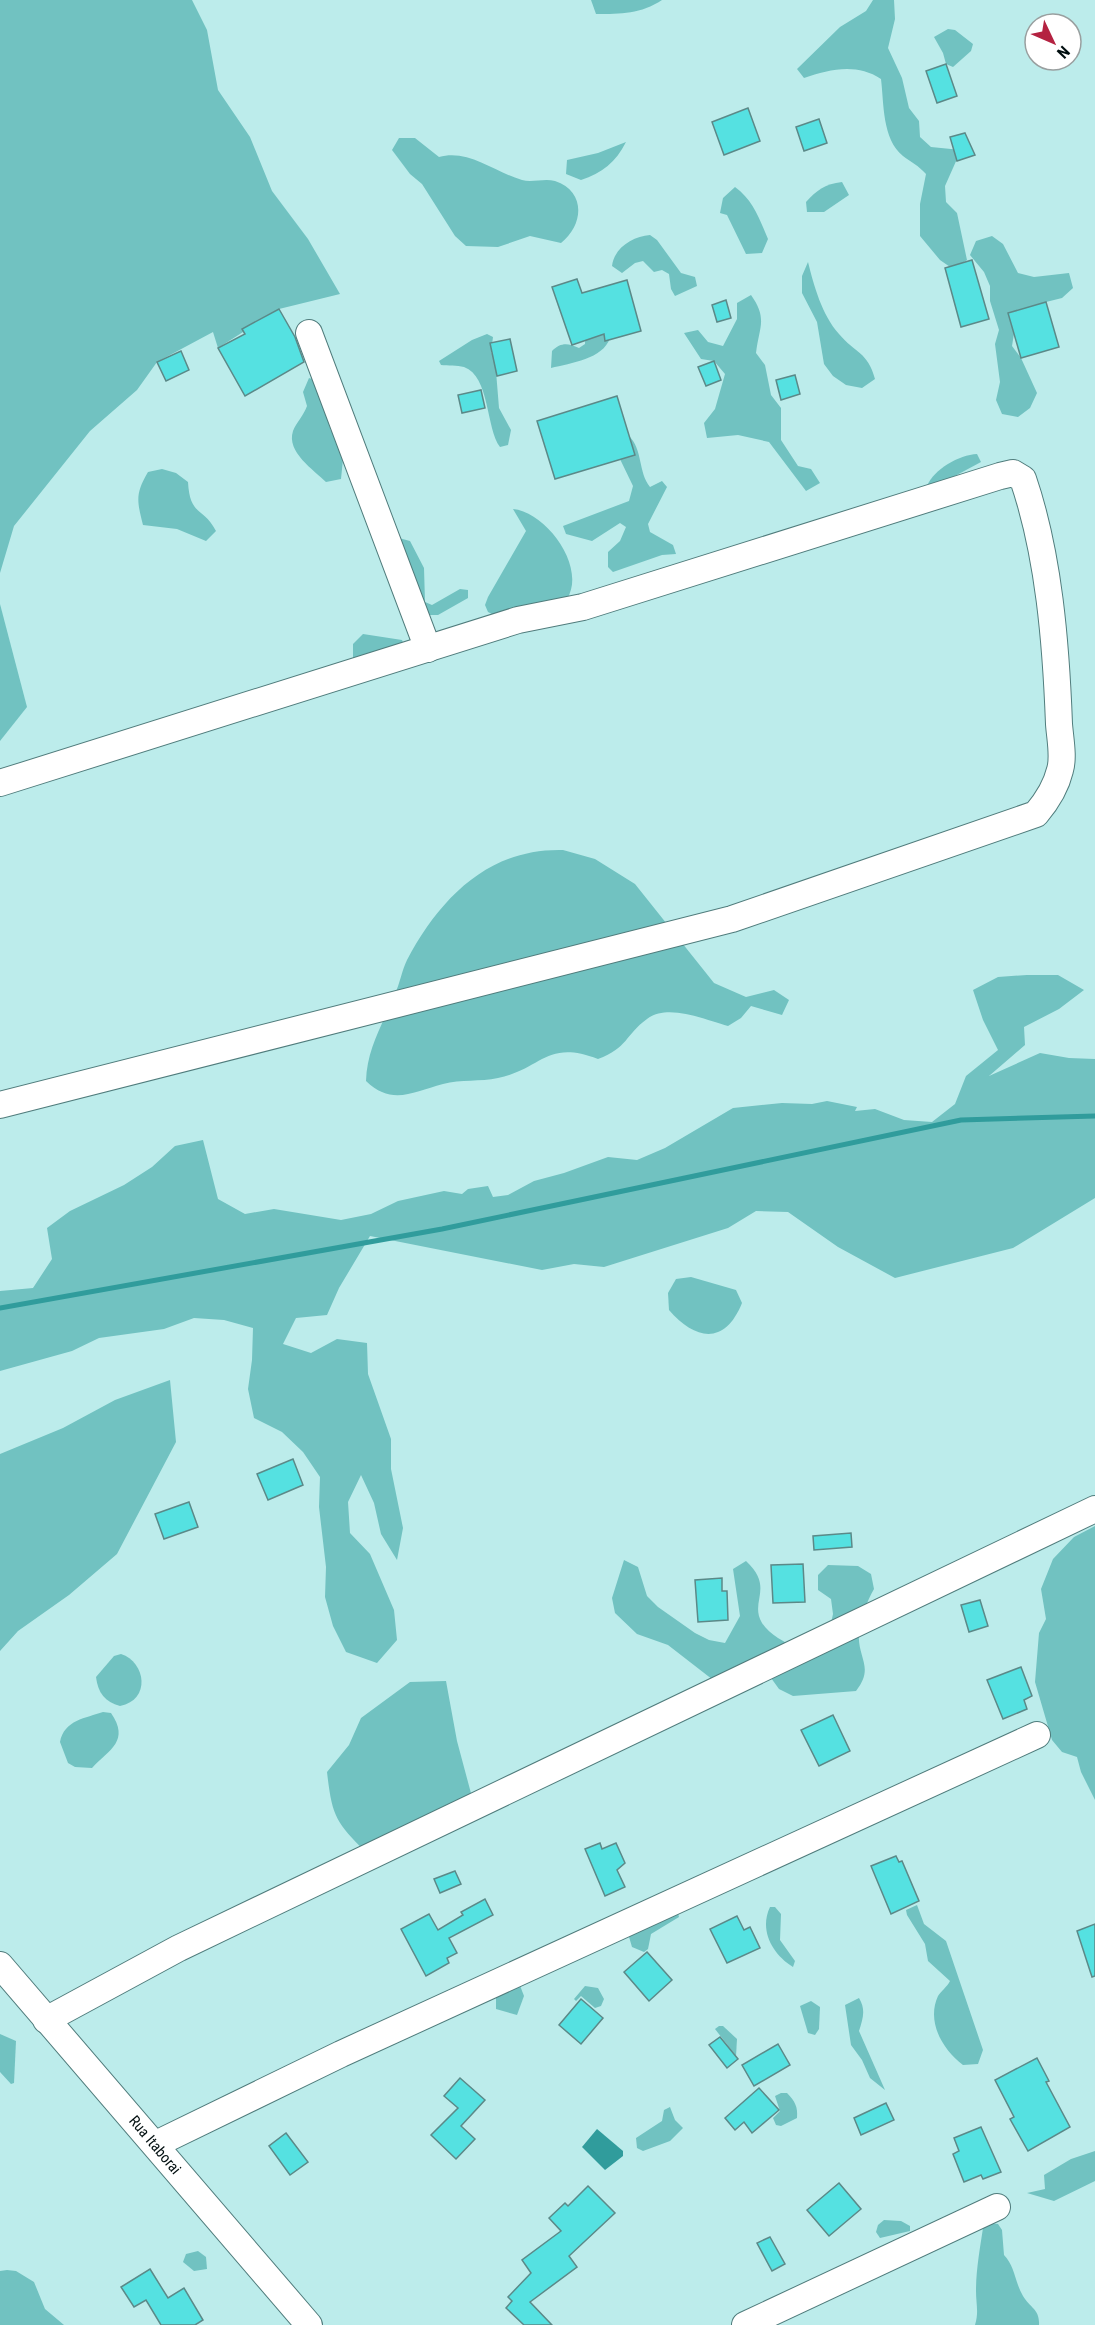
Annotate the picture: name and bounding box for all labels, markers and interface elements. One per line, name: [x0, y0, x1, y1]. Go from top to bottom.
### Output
north arrow: [1023, 12, 1083, 72]
text: N: [1053, 42, 1074, 62]
street label: Rua Itaborai: [125, 2112, 185, 2178]

